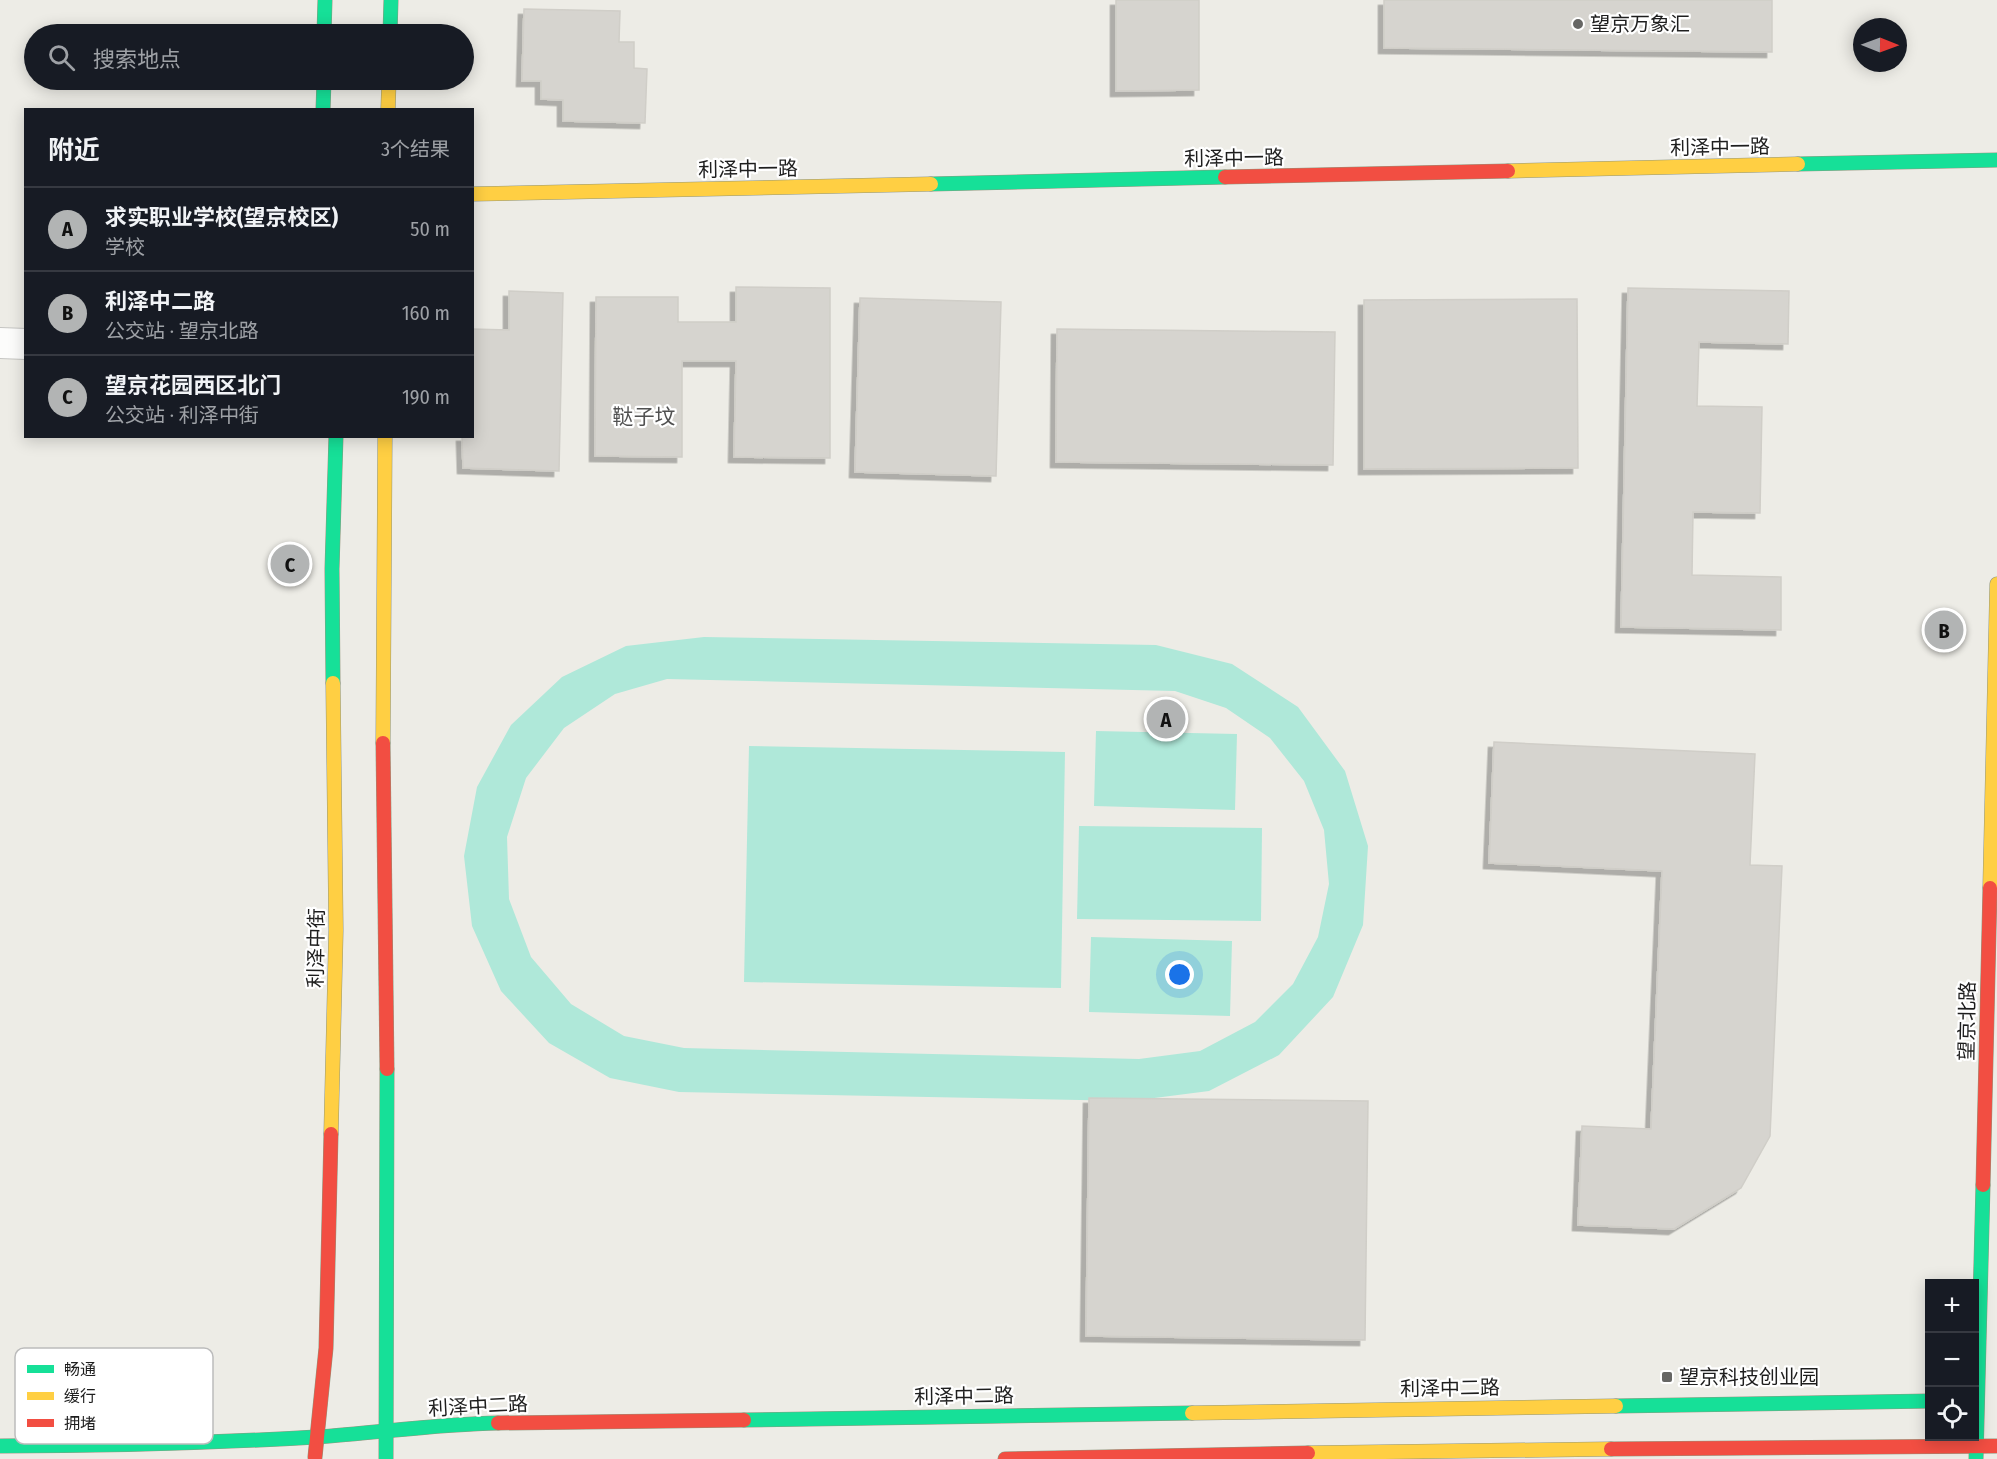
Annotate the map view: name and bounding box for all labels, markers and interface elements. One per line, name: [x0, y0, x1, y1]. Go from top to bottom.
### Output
place label: 望京万象汇: [1590, 12, 1690, 36]
marker: 望京万象汇: [1571, 17, 1585, 31]
north arrow: [1853, 18, 1907, 72]
search box: [24, 24, 474, 90]
icon: search: [45, 41, 78, 74]
text: 搜索地点: [93, 46, 181, 73]
street label: 利泽中一路: [1670, 134, 1770, 160]
text: 附近: [48, 135, 100, 166]
text: 3个结果: [381, 137, 450, 161]
street label: 利泽中一路: [1184, 145, 1284, 171]
street label: 利泽中一路: [698, 156, 798, 182]
text: 求实职业学校(望京校区): [105, 204, 338, 231]
text: A: [62, 217, 73, 241]
text: 50 m: [410, 217, 450, 241]
text: 学校: [105, 235, 145, 259]
text: 利泽中二路: [105, 288, 215, 315]
text: B: [62, 301, 73, 325]
text: 160 m: [402, 301, 450, 325]
text: 公交站 · 望京北路: [105, 319, 259, 343]
text: 望京花园西区北门: [105, 372, 281, 399]
text: C: [62, 385, 73, 409]
text: 190 m: [402, 385, 450, 409]
text: 公交站 · 利泽中街: [105, 403, 259, 427]
district label: 鞑子坟: [613, 404, 676, 430]
pin: C: [270, 542, 310, 586]
pin: B: [1924, 608, 1964, 652]
pin: A: [1146, 696, 1186, 742]
street label: 利泽中街: [303, 908, 329, 988]
your location: [1165, 960, 1194, 989]
street label: 望京北路: [1954, 981, 1980, 1061]
map controls: [1925, 1279, 1979, 1441]
button: +: [1925, 1279, 1979, 1333]
button: −: [1925, 1333, 1979, 1387]
legend: [15, 1348, 213, 1444]
text: 畅通: [64, 1360, 96, 1379]
place label: 望京科技创业园: [1679, 1365, 1819, 1389]
marker: 望京科技创业园: [1660, 1370, 1674, 1384]
street label: 利泽中二路: [1400, 1375, 1500, 1401]
street label: 利泽中二路: [914, 1383, 1014, 1409]
text: 缓行: [64, 1387, 96, 1406]
button: locate: [1925, 1387, 1979, 1441]
street label: 利泽中二路: [427, 1391, 529, 1421]
text: 拥堵: [64, 1414, 96, 1433]

